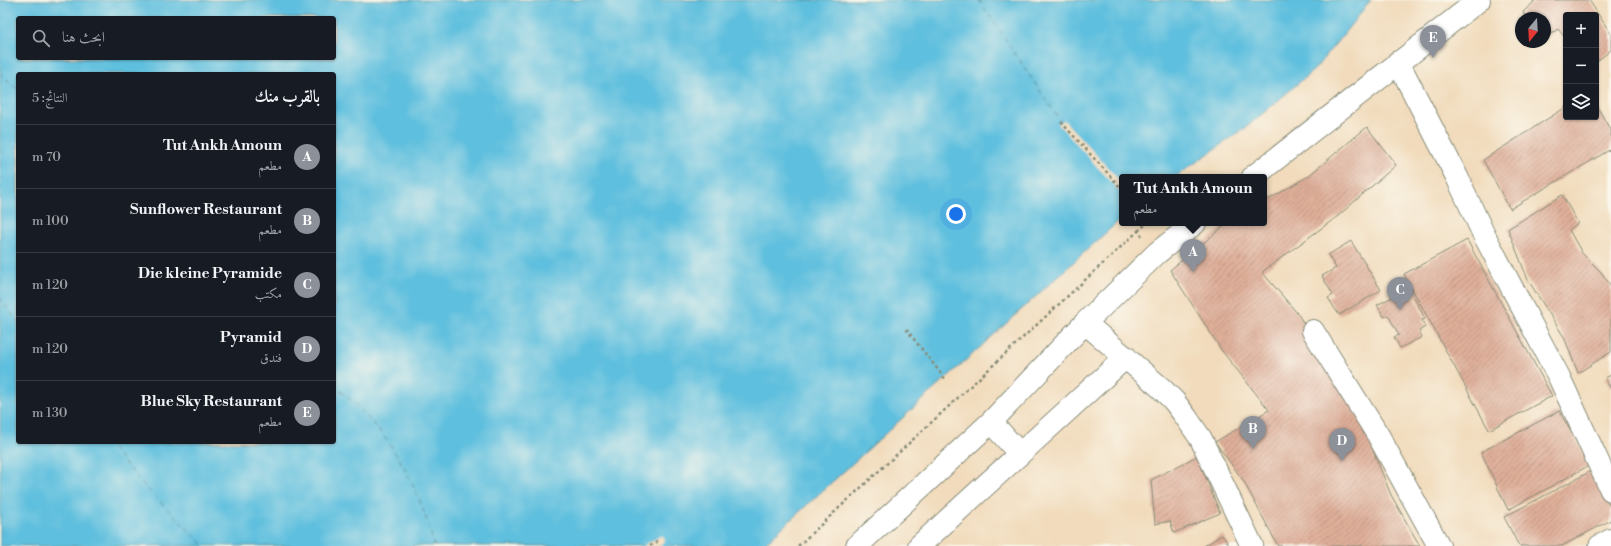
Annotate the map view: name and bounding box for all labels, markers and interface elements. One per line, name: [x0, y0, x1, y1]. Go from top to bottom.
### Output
north arrow: [1515, 12, 1551, 48]
map controls: [1563, 12, 1599, 120]
button: +: [1563, 12, 1599, 48]
search box: [16, 16, 336, 60]
pin: E: [1420, 25, 1446, 58]
icon: search: [30, 27, 52, 49]
text: ابحث هنا: [62, 28, 105, 47]
button: −: [1563, 48, 1599, 84]
button: layers: [1563, 84, 1599, 120]
text: بالقرب منك: [254, 86, 320, 108]
text: النتائج: 5: [32, 90, 68, 106]
text: Tut Ankh Amoun: [163, 136, 282, 155]
text: 70 m: [32, 149, 61, 165]
text: A: [302, 149, 312, 165]
text: مطعم: [258, 158, 282, 174]
popup: [1119, 174, 1267, 226]
text: Tut Ankh Amoun: [1134, 179, 1252, 198]
text: Sunflower Restaurant: [130, 200, 282, 219]
text: مطعم: [1134, 201, 1157, 217]
your location: [946, 204, 966, 224]
text: 100 m: [32, 213, 69, 229]
text: B: [302, 213, 312, 229]
text: مطعم: [258, 222, 282, 238]
pin: A: [1180, 239, 1206, 272]
text: Die kleine Pyramide: [138, 264, 282, 283]
text: 120 m: [32, 277, 68, 293]
text: C: [302, 277, 312, 293]
pin: C: [1387, 277, 1413, 310]
text: مكتب: [255, 286, 282, 302]
text: Pyramid: [220, 328, 282, 347]
text: 120 m: [32, 341, 68, 357]
text: D: [302, 341, 312, 357]
text: فندق: [260, 350, 282, 366]
text: Blue Sky Restaurant: [140, 392, 282, 411]
text: 130 m: [32, 405, 67, 421]
text: E: [302, 405, 312, 421]
text: مطعم: [258, 414, 282, 430]
pin: B: [1240, 416, 1266, 449]
pin: D: [1329, 428, 1355, 461]

